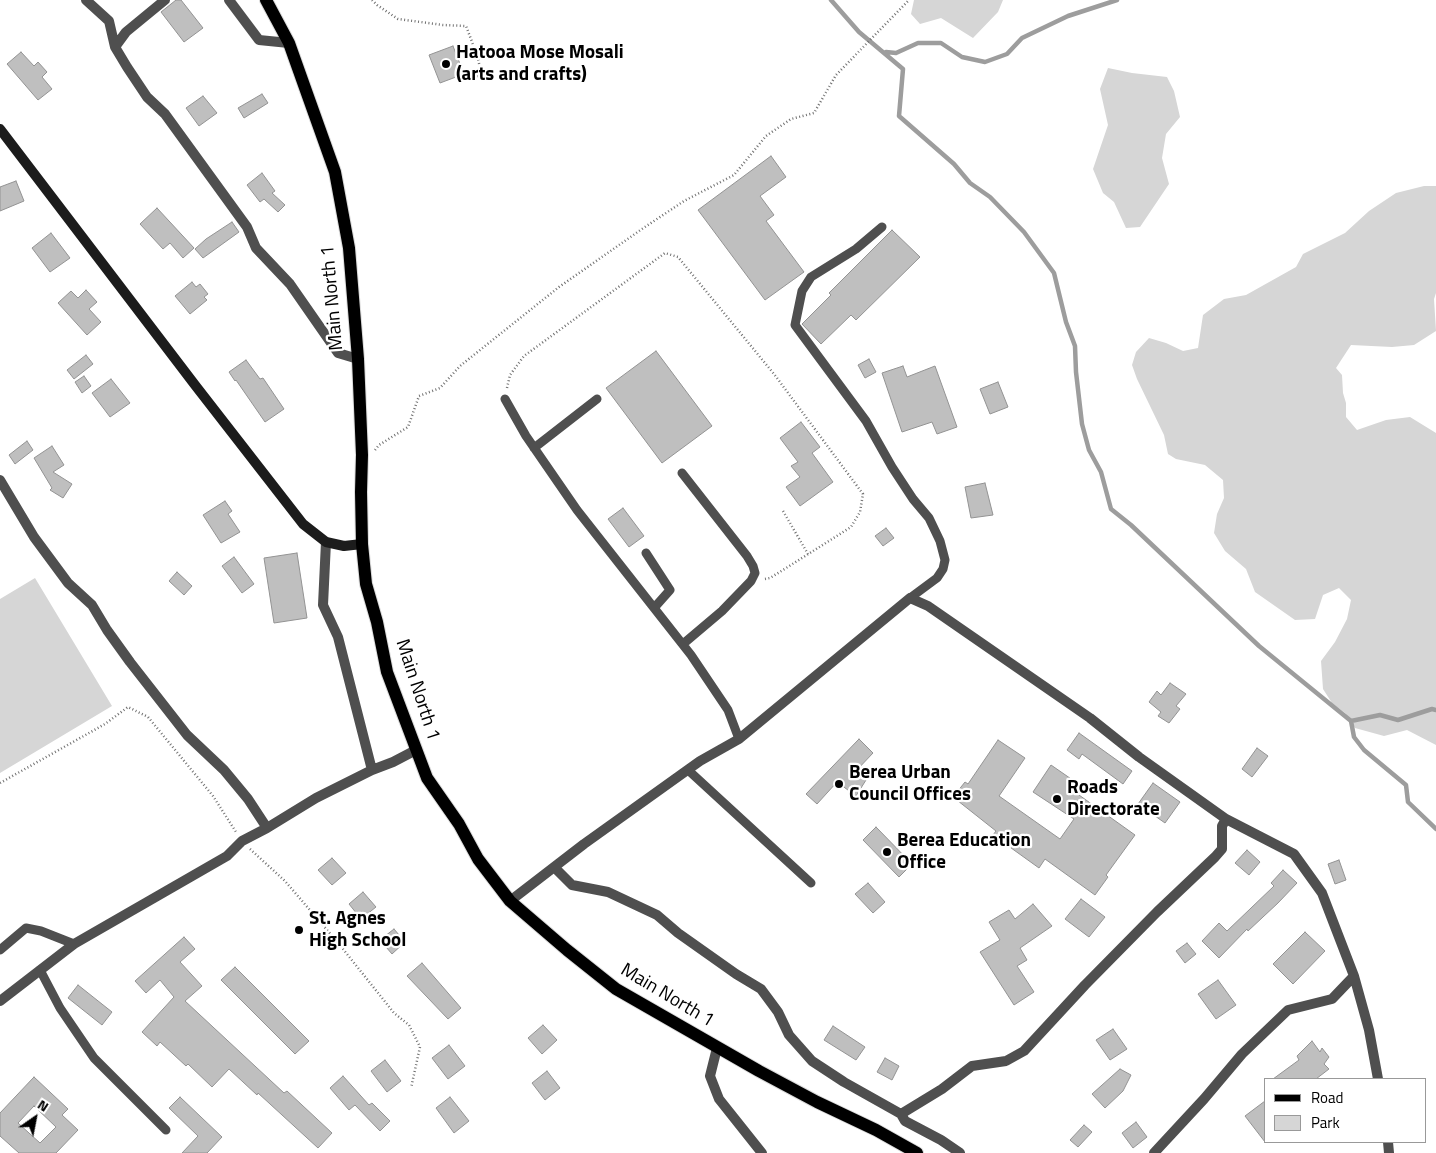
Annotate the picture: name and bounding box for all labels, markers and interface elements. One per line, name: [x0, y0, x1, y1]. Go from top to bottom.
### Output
place label: Hatooa Mose Mosali (arts and crafts): [456, 42, 624, 86]
marker: Hatooa Mose Mosali (arts and crafts): [440, 58, 452, 70]
street label: Main North 1: [317, 245, 349, 351]
street label: Main North 1: [390, 637, 444, 743]
place label: Berea Urban Council Offices: [849, 762, 971, 806]
place label: Roads Directorate: [1067, 777, 1160, 821]
marker: Berea Urban Council Offices: [833, 778, 845, 790]
marker: Roads Directorate: [1051, 793, 1063, 805]
place label: Berea Education Office: [897, 830, 1031, 874]
marker: Berea Education Office: [881, 846, 893, 858]
place label: St. Agnes High School: [309, 908, 406, 952]
marker: St. Agnes High School: [293, 924, 305, 936]
street label: Main North 1: [616, 959, 718, 1033]
legend: [1264, 1078, 1426, 1143]
text: Road: [1311, 1086, 1343, 1109]
north arrow: [10, 1093, 60, 1143]
text: N: [34, 1094, 53, 1116]
text: Park: [1311, 1111, 1340, 1134]

